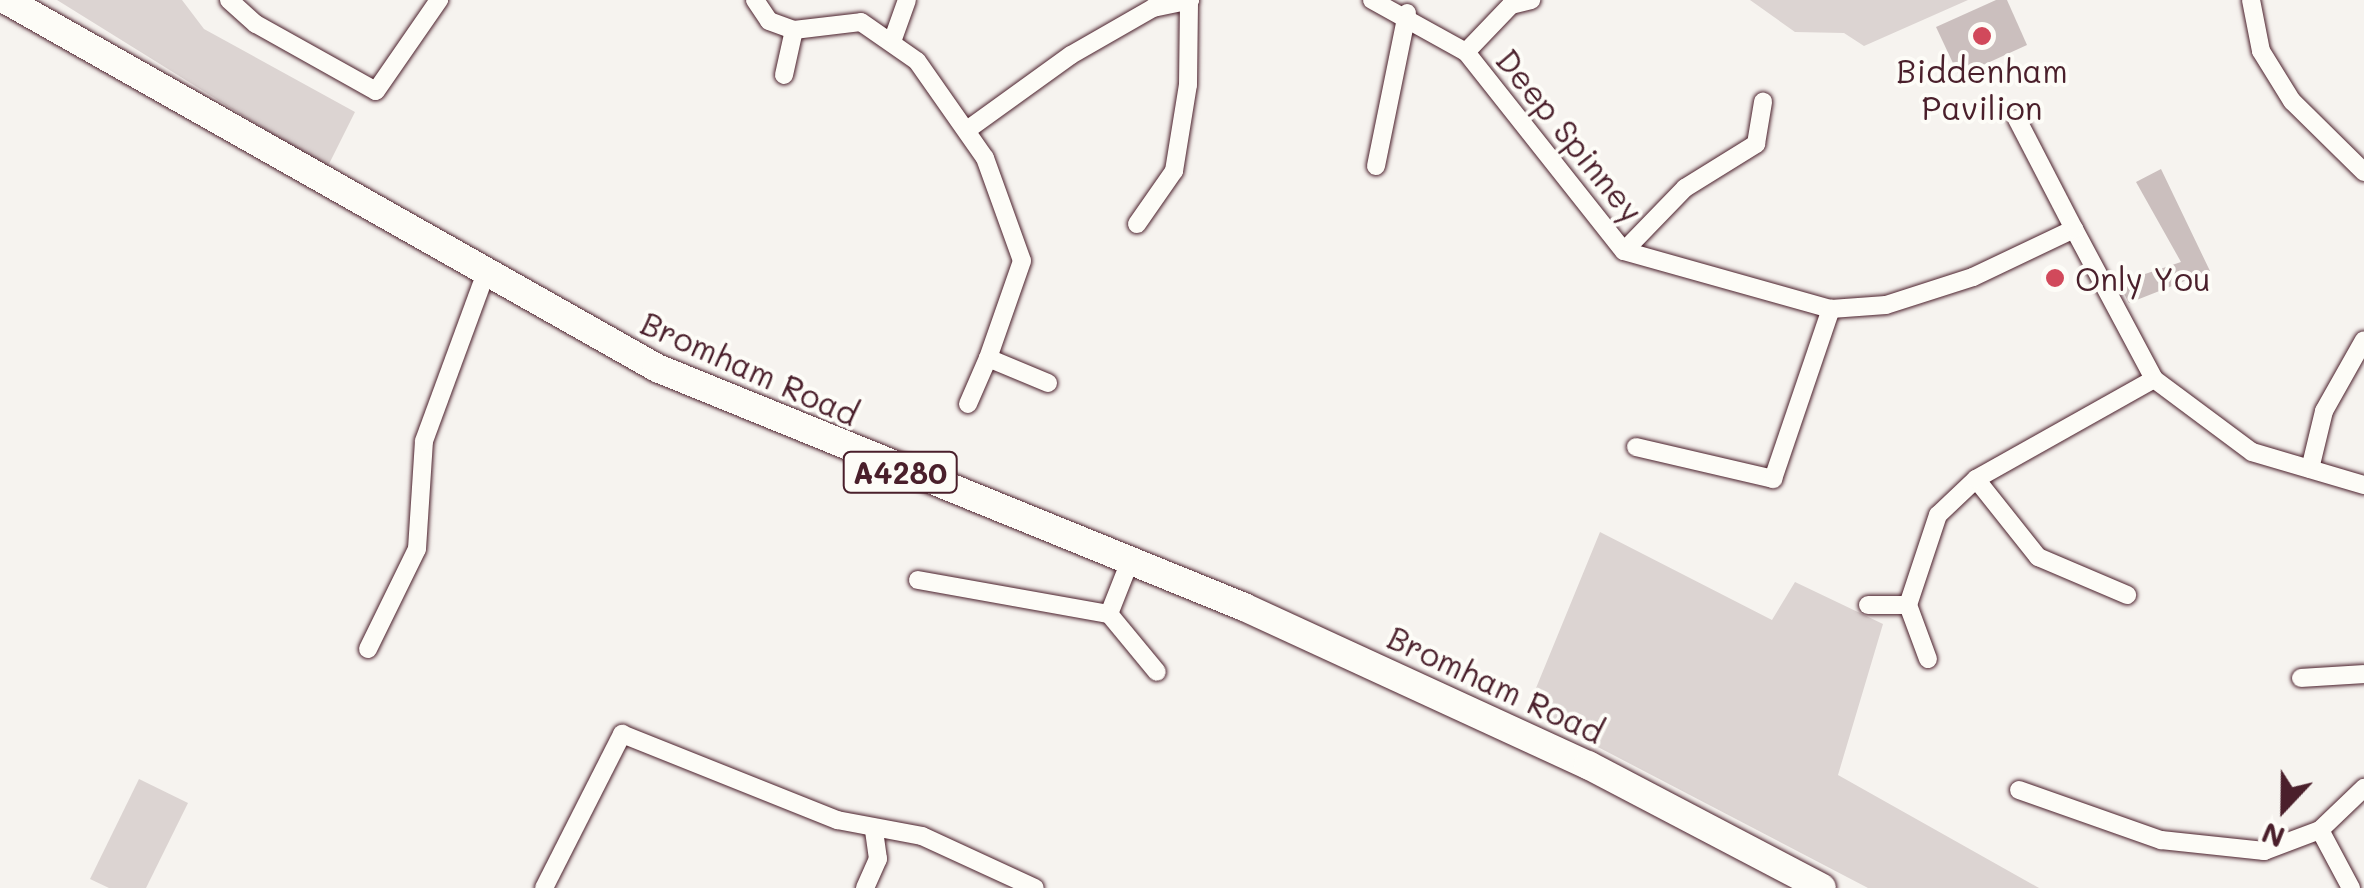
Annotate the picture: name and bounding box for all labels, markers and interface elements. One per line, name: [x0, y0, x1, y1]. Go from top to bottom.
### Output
marker: Biddenham Pavilion: [1971, 25, 1993, 47]
street label: Deep Spinney: [1489, 41, 1651, 229]
place label: Biddenham Pavilion: [1896, 52, 2068, 127]
place label: Only You: [2075, 259, 2210, 297]
marker: Only You: [2044, 267, 2066, 289]
street label: Bromham Road: [635, 303, 865, 433]
road number: A4280: [842, 447, 958, 497]
street label: Bromham Road: [1382, 617, 1610, 751]
north arrow: [2234, 758, 2334, 858]
text: N: [2256, 815, 2289, 856]

